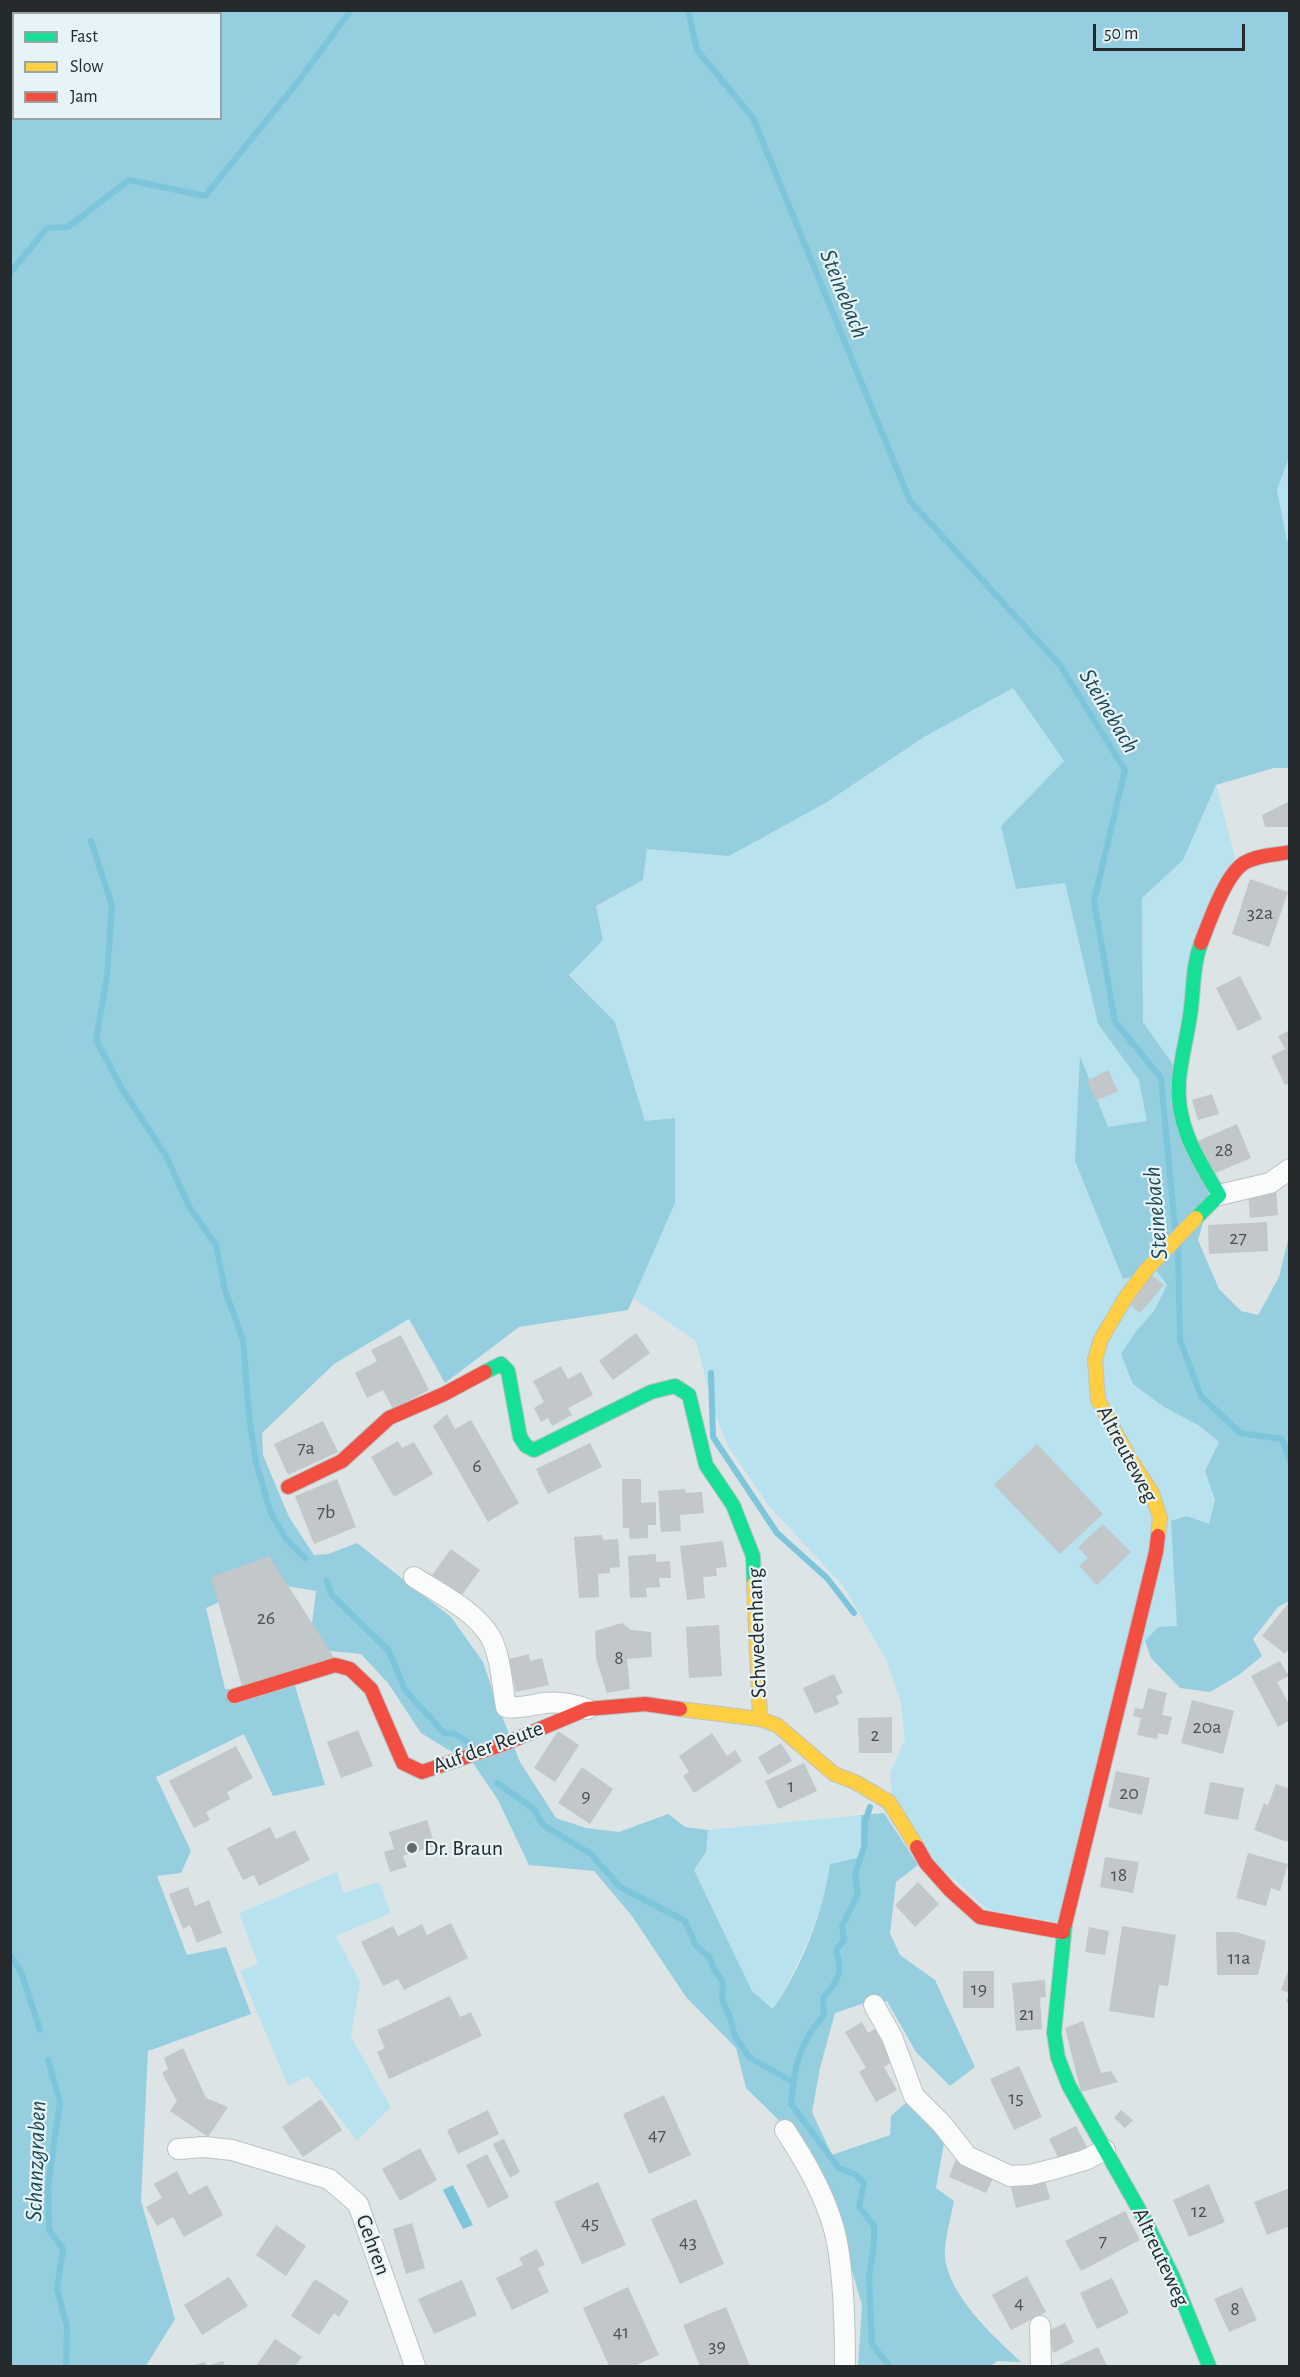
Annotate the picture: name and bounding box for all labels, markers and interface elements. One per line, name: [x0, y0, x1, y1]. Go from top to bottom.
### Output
legend: [12, 12, 222, 120]
scale bar: [1096, 12, 1248, 50]
text: 50 m: [1104, 25, 1138, 43]
text: Fast: [70, 28, 98, 46]
text: Slow: [70, 58, 103, 76]
text: Jam: [70, 88, 98, 106]
water label: Steinebach: [813, 245, 875, 343]
water label: Steinebach: [1073, 664, 1145, 758]
house number: 32a: [1247, 901, 1273, 925]
house number: 28: [1215, 1138, 1233, 1162]
water label: Steinebach: [1138, 1165, 1174, 1261]
house number: 27: [1229, 1226, 1247, 1250]
street label: Altreuteweg: [1091, 1401, 1163, 1507]
house number: 7a: [297, 1436, 315, 1460]
house number: 6: [472, 1454, 482, 1478]
house number: 7b: [317, 1500, 335, 1524]
street label: Schwedenhang: [742, 1567, 772, 1699]
house number: 26: [257, 1606, 275, 1630]
house number: 8: [614, 1646, 624, 1670]
street label: Auf der Reute: [429, 1715, 547, 1779]
house number: 20a: [1193, 1715, 1221, 1739]
house number: 2: [870, 1723, 880, 1747]
house number: 1: [788, 1774, 794, 1798]
house number: 20: [1119, 1781, 1139, 1805]
house number: 9: [581, 1784, 591, 1808]
place label: Dr. Braun: [424, 1835, 503, 1861]
marker: Dr. Braun: [405, 1841, 419, 1855]
house number: 18: [1111, 1863, 1127, 1887]
house number: 11a: [1228, 1946, 1250, 1970]
house number: 19: [971, 1977, 987, 2001]
house number: 21: [1019, 2002, 1035, 2026]
house number: 15: [1008, 2086, 1024, 2110]
water label: Schanzgraben: [19, 2100, 53, 2222]
house number: 47: [648, 2123, 666, 2147]
house number: 12: [1191, 2199, 1207, 2223]
street label: Altreuteweg: [1127, 2204, 1195, 2310]
street label: Gehren: [350, 2211, 396, 2279]
house number: 45: [581, 2211, 599, 2235]
house number: 7: [1099, 2229, 1107, 2253]
house number: 43: [679, 2230, 697, 2254]
house number: 4: [1014, 2291, 1024, 2315]
house number: 8: [1230, 2297, 1240, 2321]
house number: 41: [613, 2320, 629, 2344]
house number: 39: [708, 2334, 726, 2358]

